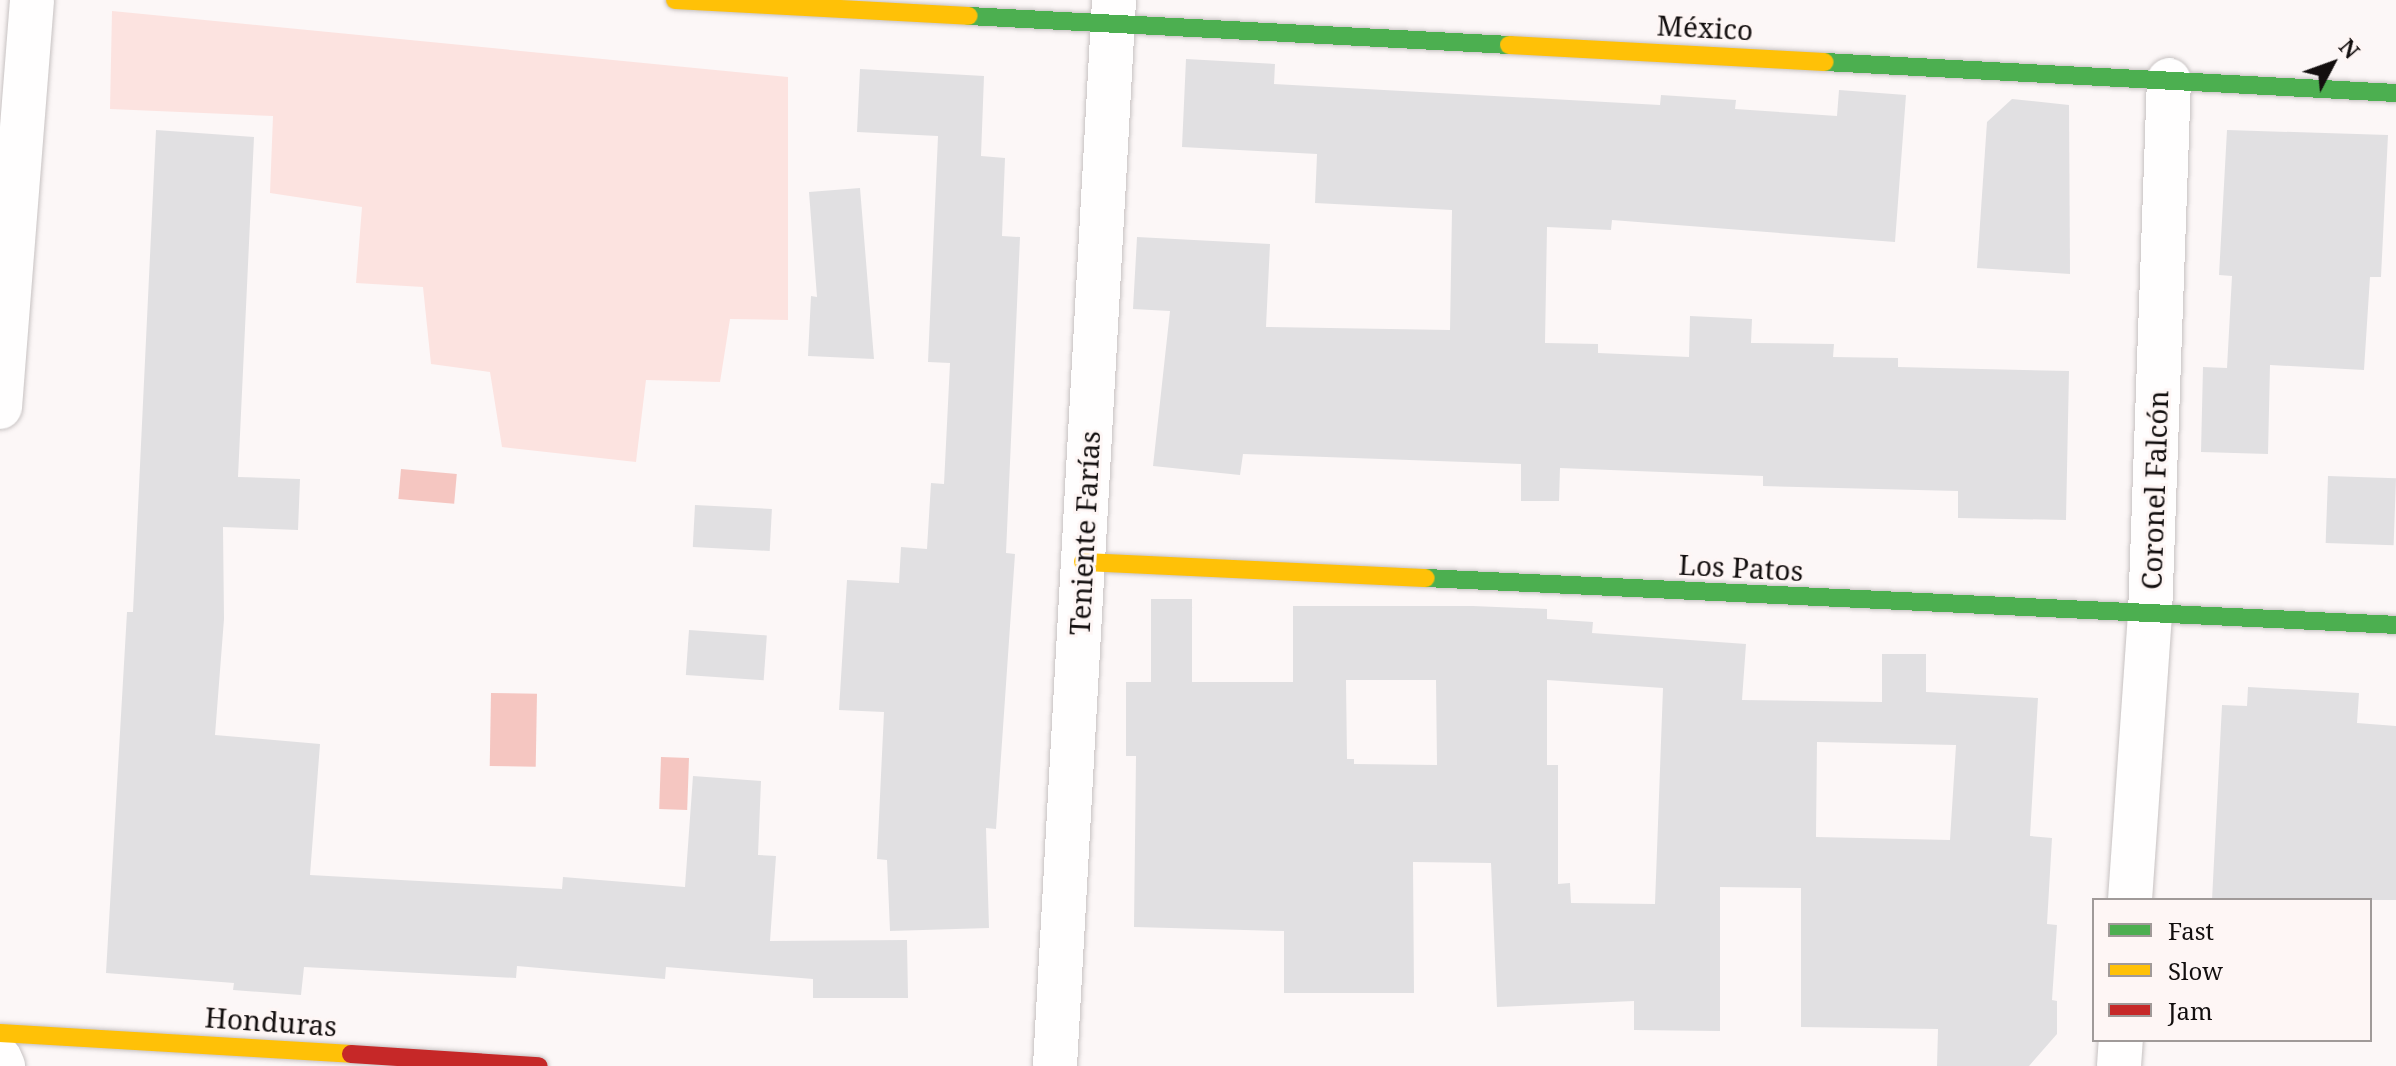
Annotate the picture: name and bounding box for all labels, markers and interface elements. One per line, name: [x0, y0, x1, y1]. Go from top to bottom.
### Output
street label: México: [1656, 8, 1754, 46]
north arrow: [2292, 24, 2372, 104]
text: N: [2333, 32, 2367, 65]
street label: Coronel Falcón: [2134, 390, 2174, 590]
street label: Teniente Farías: [1062, 430, 1106, 636]
street label: Los Patos: [1678, 547, 1804, 587]
legend: [2092, 898, 2372, 1042]
text: Fast: [2168, 914, 2214, 947]
text: Slow: [2168, 954, 2223, 987]
text: Jam: [2168, 994, 2213, 1027]
street label: Honduras: [204, 1000, 338, 1042]

